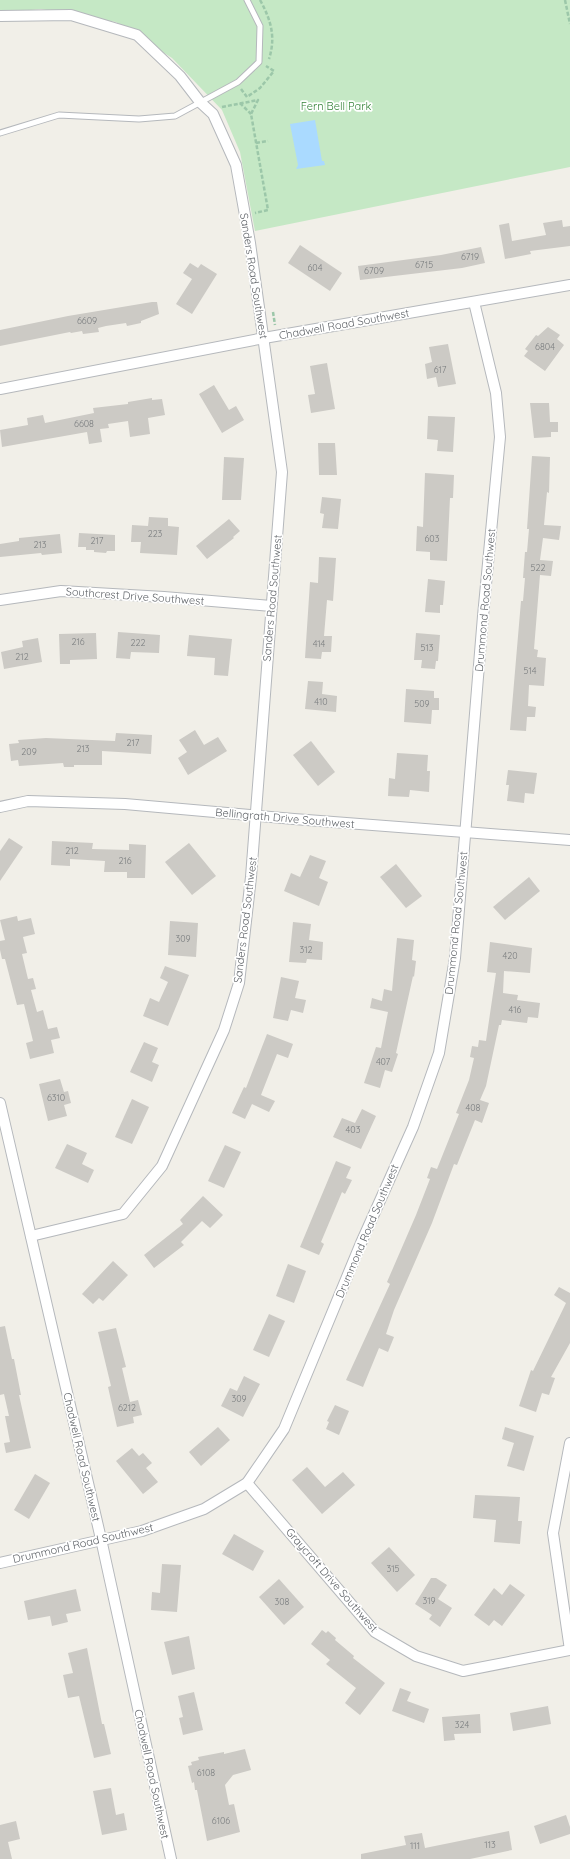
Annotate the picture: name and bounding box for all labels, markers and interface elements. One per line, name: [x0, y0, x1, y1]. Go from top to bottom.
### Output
park label: Fern Bell Park: [301, 99, 371, 113]
street label: Sanders Road Southwest: [237, 212, 271, 340]
house number: 6719: [461, 251, 479, 262]
house number: 6715: [415, 259, 433, 270]
house number: 604: [308, 262, 323, 273]
house number: 6709: [364, 265, 384, 276]
street label: Chadwell Road Southwest: [278, 306, 410, 342]
house number: 6609: [77, 315, 97, 326]
house number: 6804: [535, 341, 555, 352]
house number: 617: [434, 364, 447, 375]
house number: 6608: [74, 418, 94, 429]
street label: Drummond Road Southwest: [472, 527, 498, 672]
house number: 223: [148, 528, 163, 539]
house number: 603: [425, 533, 440, 544]
street label: Sanders Road Southwest: [259, 534, 285, 662]
house number: 217: [91, 535, 104, 546]
house number: 213: [33, 539, 47, 550]
house number: 522: [531, 562, 545, 573]
street label: Southcrest Drive Southwest: [65, 584, 205, 608]
house number: 216: [71, 636, 85, 647]
house number: 222: [131, 637, 145, 648]
house number: 414: [313, 638, 326, 649]
house number: 513: [421, 642, 434, 653]
house number: 212: [15, 651, 29, 662]
house number: 514: [524, 665, 537, 676]
house number: 410: [314, 696, 328, 707]
house number: 509: [414, 698, 430, 709]
house number: 217: [127, 737, 140, 748]
house number: 213: [76, 743, 90, 754]
house number: 209: [21, 746, 37, 757]
street label: Bellingrath Drive Southwest: [215, 805, 355, 831]
house number: 212: [65, 845, 79, 856]
street label: Drummond Road Southwest: [442, 850, 471, 995]
house number: 216: [118, 855, 132, 866]
street label: Sanders Road Southwest: [230, 856, 260, 984]
house number: 309: [175, 933, 191, 944]
house number: 312: [299, 944, 313, 955]
house number: 420: [502, 950, 518, 961]
house number: 416: [509, 1004, 522, 1015]
house number: 407: [376, 1056, 390, 1067]
house number: 6310: [47, 1092, 65, 1103]
house number: 408: [466, 1102, 481, 1113]
house number: 403: [346, 1124, 361, 1135]
street label: Drummond Road Southwest: [332, 1162, 402, 1300]
street label: Chadwell Road Southwest: [60, 1391, 104, 1523]
house number: 309: [231, 1393, 247, 1404]
house number: 6212: [118, 1402, 136, 1413]
street label: Drummond Road Southwest: [11, 1520, 155, 1566]
street label: Graycroft Drive Southwest: [283, 1525, 381, 1635]
house number: 315: [387, 1563, 400, 1574]
house number: 319: [422, 1595, 436, 1606]
house number: 308: [275, 1596, 290, 1607]
street label: Chadwell Road Southwest: [131, 1708, 173, 1840]
house number: 324: [455, 1719, 469, 1730]
house number: 6108: [197, 1767, 215, 1778]
house number: 6106: [212, 1815, 230, 1826]
house number: 113: [484, 1839, 496, 1850]
house number: 111: [410, 1840, 420, 1851]

